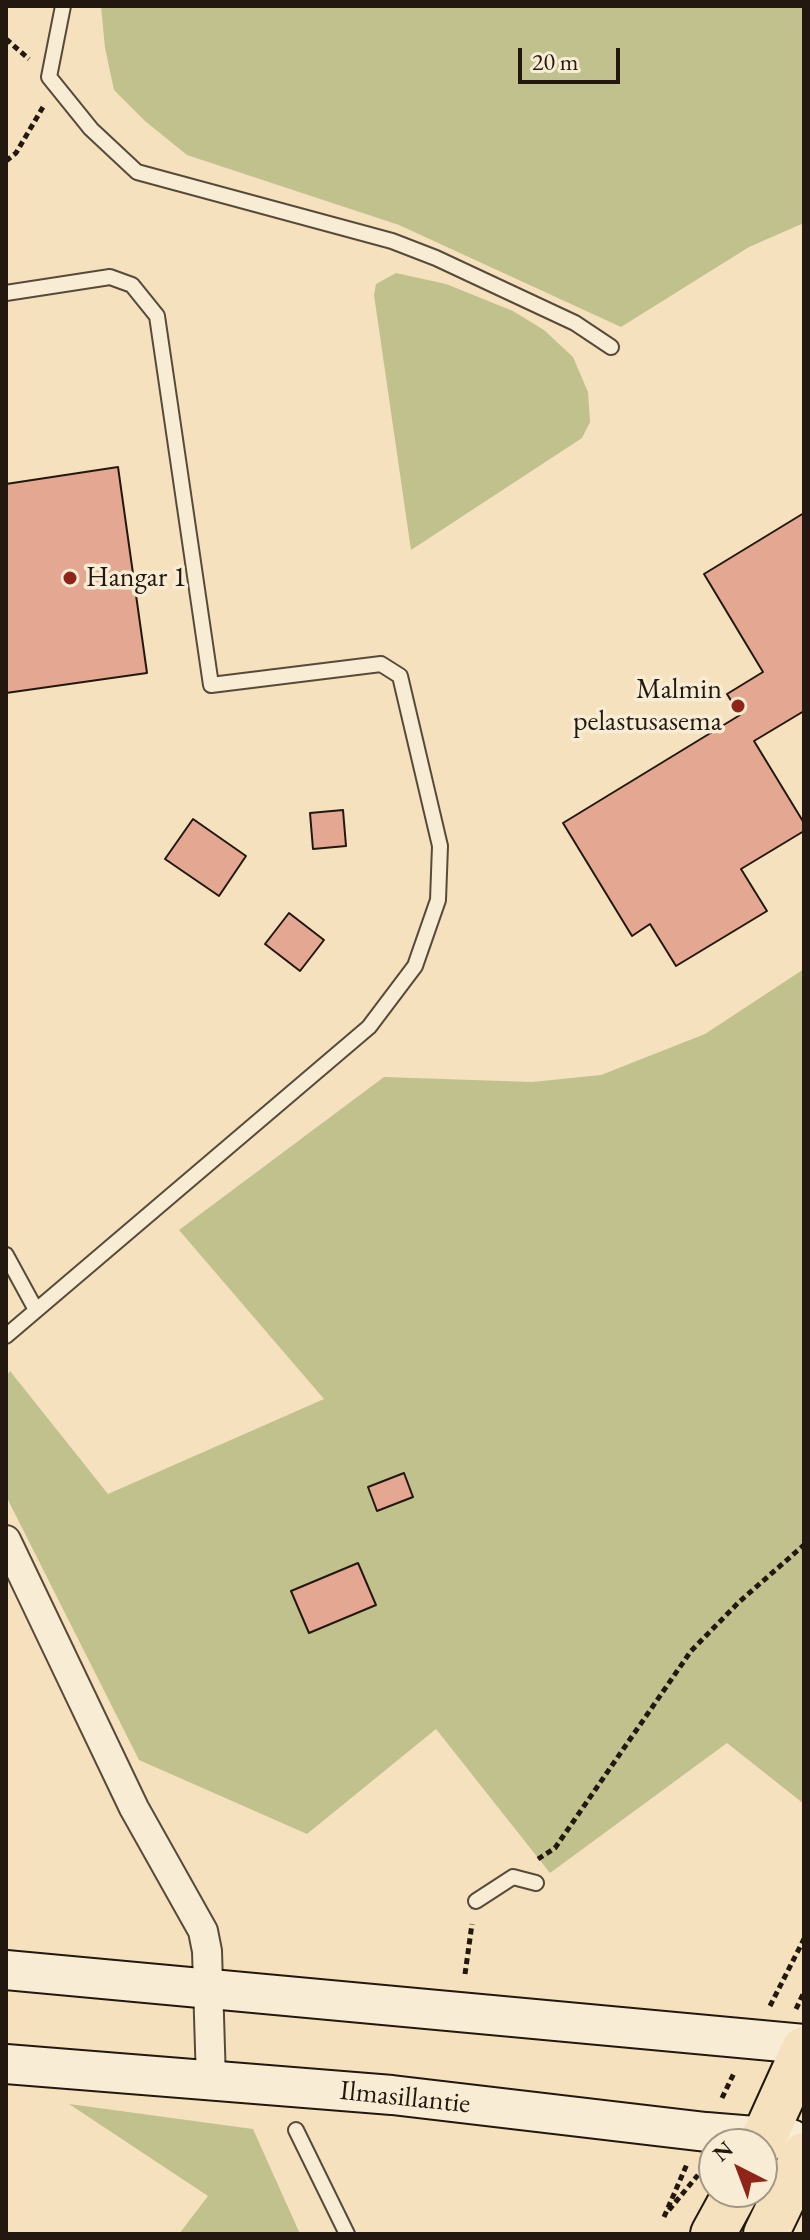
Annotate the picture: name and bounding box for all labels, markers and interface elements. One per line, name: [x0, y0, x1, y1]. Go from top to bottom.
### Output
scale bar: [522, 32, 624, 82]
text: 20 m: [532, 46, 579, 77]
place label: Hangar 1: [86, 561, 186, 595]
marker: Hangar 1: [61, 569, 79, 587]
place label: Malmin pelastusasema: [573, 673, 722, 739]
marker: Malmin pelastusasema: [729, 697, 747, 715]
street label: Ilmasillantie: [338, 2074, 472, 2122]
north arrow: [698, 2128, 778, 2208]
text: N: [707, 2135, 739, 2168]

